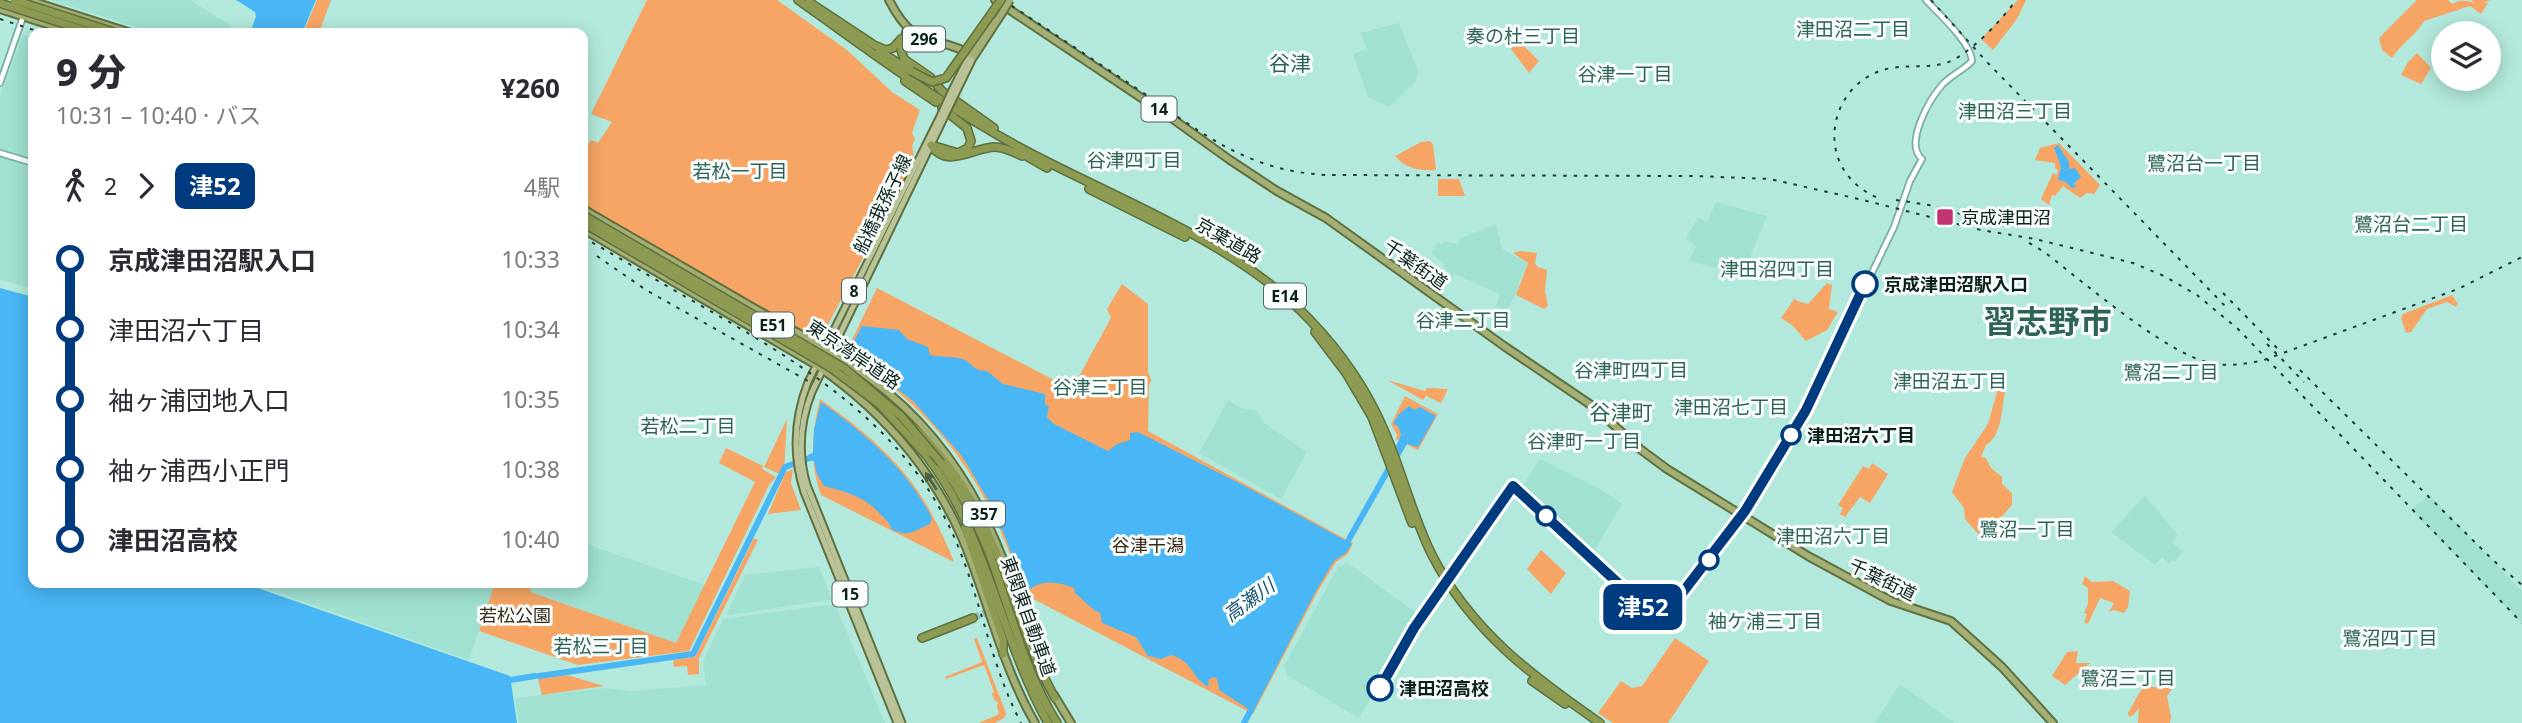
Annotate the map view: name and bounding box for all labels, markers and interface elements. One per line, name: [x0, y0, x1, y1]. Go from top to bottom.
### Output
district label: 津田沼二丁目: [1796, 16, 1910, 42]
map controls: [2431, 21, 2501, 91]
button: layers: [2431, 21, 2501, 91]
district label: 奏の杜三丁目: [1466, 23, 1580, 49]
road number: 296: [903, 26, 945, 52]
text: 9 分: [56, 45, 126, 97]
district label: 谷津: [1269, 49, 1311, 77]
district label: 谷津一丁目: [1577, 61, 1673, 87]
text: ¥260: [501, 70, 560, 106]
road number: 14: [1142, 96, 1176, 122]
district label: 津田沼三丁目: [1958, 98, 2072, 124]
text: 10:31 – 10:40 · バス: [56, 99, 261, 131]
district label: 谷津四丁目: [1086, 147, 1182, 173]
street label: 船橋我孫子線: [848, 150, 916, 258]
district label: 鷺沼台一丁目: [2147, 150, 2261, 176]
district label: 若松一丁目: [692, 158, 788, 184]
icon: walk: [56, 167, 94, 205]
icon: forward: [127, 167, 165, 205]
text: 津52: [189, 169, 241, 202]
text: 2: [104, 170, 117, 202]
text: 4駅: [524, 171, 560, 203]
place label: 京成津田沼: [1961, 205, 2051, 229]
marker: 京成津田沼: [1935, 207, 1955, 227]
district label: 鷺沼台二丁目: [2354, 211, 2468, 237]
street label: 京葉道路: [1192, 212, 1266, 268]
street label: 千葉街道: [1380, 234, 1452, 294]
text: 京成津田沼駅入口: [108, 242, 316, 278]
text: 10:33: [501, 243, 560, 275]
district label: 津田沼四丁目: [1720, 256, 1834, 282]
marker: 京成津田沼駅入口: [1852, 271, 1878, 297]
place label: 京成津田沼駅入口: [1884, 272, 2028, 296]
road number: 8: [842, 278, 866, 304]
road number: E14: [1264, 284, 1306, 308]
district label: 習志野市: [1984, 299, 2112, 342]
district label: 谷津二丁目: [1415, 307, 1511, 333]
text: 津田沼六丁目: [108, 312, 264, 348]
road number: E51: [752, 312, 794, 338]
text: 10:34: [501, 313, 560, 345]
street label: 東京湾岸道路: [803, 314, 905, 394]
district label: 谷津町四丁目: [1574, 357, 1688, 383]
district label: 鷺沼二丁目: [2123, 359, 2219, 385]
district label: 津田沼五丁目: [1893, 368, 2007, 394]
district label: 谷津三丁目: [1052, 374, 1148, 400]
text: 袖ヶ浦団地入口: [108, 382, 290, 418]
text: 10:35: [501, 383, 560, 415]
district label: 津田沼七丁目: [1674, 394, 1788, 420]
district label: 谷津町: [1590, 398, 1653, 426]
district label: 若松二丁目: [640, 413, 736, 439]
place label: 津田沼六丁目: [1807, 423, 1915, 447]
marker: 津田沼六丁目: [1781, 425, 1801, 445]
district label: 谷津町一丁目: [1527, 428, 1641, 454]
text: 袖ヶ浦西小正門: [108, 452, 290, 488]
text: 10:38: [501, 453, 560, 485]
one-way arrow: [925, 471, 938, 490]
road number: 357: [963, 502, 1005, 526]
unlabelled marker: [1536, 506, 1556, 526]
district label: 鷺沼一丁目: [1979, 516, 2075, 542]
text: 津田沼高校: [108, 522, 238, 558]
text: 10:40: [501, 523, 560, 555]
district label: 津田沼六丁目: [1776, 523, 1890, 549]
park label: 谷津干潟: [1112, 533, 1184, 557]
unlabelled marker: [1699, 550, 1719, 570]
street label: 千葉街道: [1845, 552, 1921, 606]
street label: 東関東自動車道: [996, 553, 1062, 679]
water label: 高瀬川: [1218, 572, 1281, 627]
road number: 15: [832, 582, 868, 607]
line badge: 津52: [1603, 584, 1683, 630]
text: 津52: [1617, 590, 1669, 623]
park label: 若松公園: [479, 603, 551, 627]
district label: 袖ケ浦三丁目: [1708, 608, 1822, 634]
district label: 鷺沼四丁目: [2342, 625, 2438, 651]
district label: 若松三丁目: [553, 633, 649, 659]
district label: 鷺沼三丁目: [2080, 665, 2176, 691]
marker: 津田沼高校: [1367, 675, 1393, 701]
place label: 津田沼高校: [1399, 676, 1489, 700]

